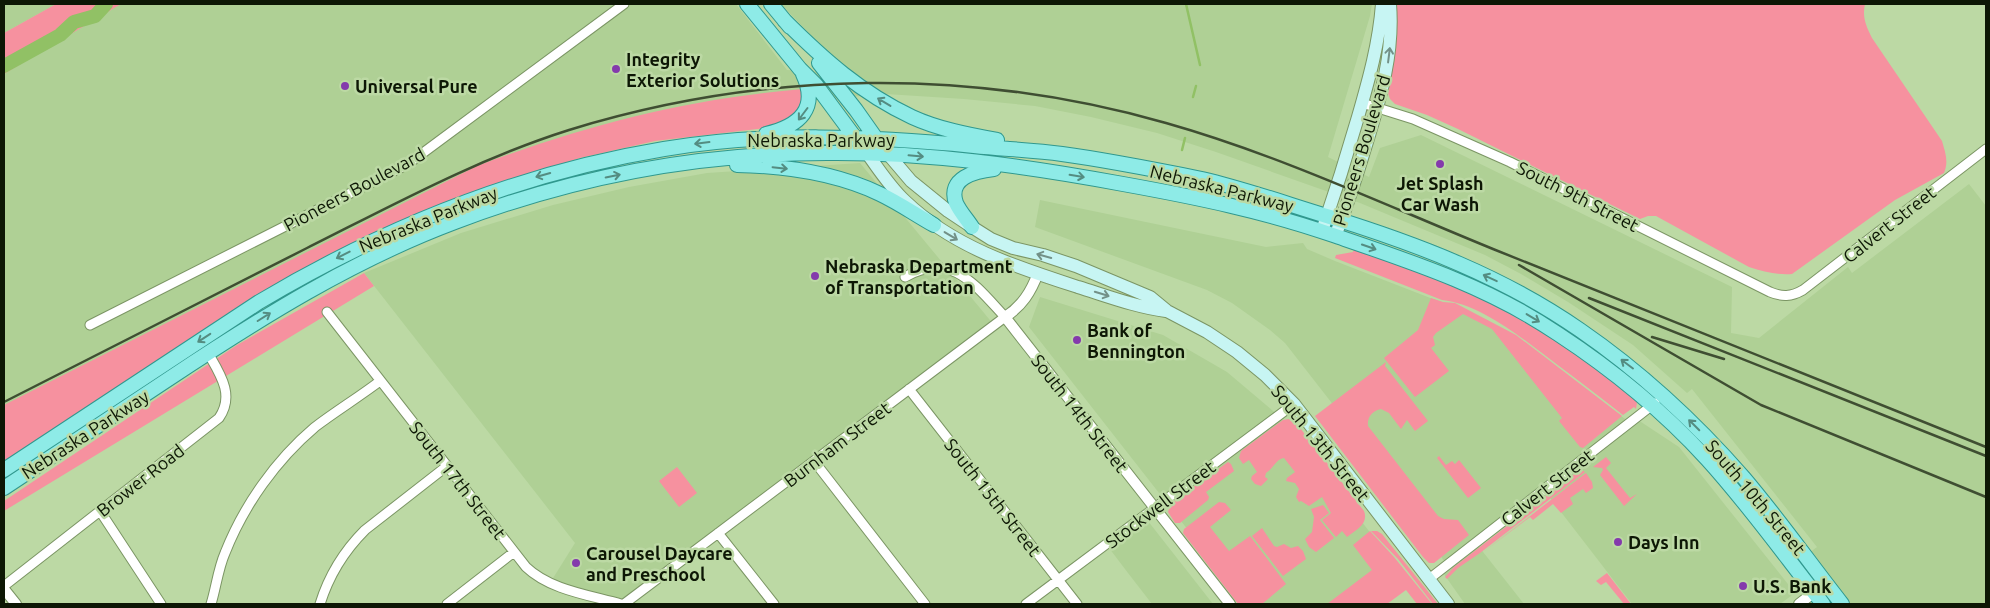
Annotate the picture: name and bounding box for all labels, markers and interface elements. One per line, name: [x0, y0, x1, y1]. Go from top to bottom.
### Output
one-way arrow: [1384, 47, 1394, 63]
place label: Integrity Exterior Solutions: [626, 49, 779, 90]
marker: Integrity Exterior Solutions: [610, 63, 622, 75]
street label: Pioneers Boulevard: [1329, 72, 1393, 228]
place label: Universal Pure: [355, 76, 478, 96]
marker: Universal Pure: [339, 80, 351, 92]
one-way arrow: [877, 96, 891, 106]
one-way arrow: [797, 107, 808, 120]
street label: Nebraska Parkway: [747, 130, 895, 150]
one-way arrow: [694, 138, 710, 148]
street label: Pioneers Boulevard: [280, 143, 428, 235]
one-way arrow: [907, 151, 923, 161]
street label: South 9th Street: [1514, 157, 1642, 235]
marker: Jet Splash Car Wash: [1434, 158, 1446, 170]
street label: Nebraska Parkway: [1148, 160, 1296, 216]
one-way arrow: [772, 163, 788, 173]
one-way arrow: [605, 170, 621, 180]
one-way arrow: [535, 171, 551, 181]
one-way arrow: [1069, 171, 1085, 181]
place label: Jet Splash Car Wash: [1396, 173, 1484, 214]
street label: Nebraska Parkway: [356, 182, 500, 256]
street label: Calvert Street: [1839, 182, 1939, 266]
one-way arrow: [944, 231, 958, 241]
one-way arrow: [1360, 242, 1376, 252]
one-way arrow: [336, 250, 351, 260]
one-way arrow: [1036, 250, 1052, 260]
place label: Nebraska Department of Transportation: [825, 256, 1013, 297]
marker: Nebraska Department of Transportation: [809, 270, 821, 282]
one-way arrow: [1483, 273, 1498, 282]
one-way arrow: [1094, 290, 1110, 300]
one-way arrow: [257, 312, 271, 322]
one-way arrow: [1526, 314, 1540, 324]
place label: Bank of Bennington: [1087, 320, 1185, 361]
one-way arrow: [197, 333, 211, 343]
marker: Bank of Bennington: [1071, 334, 1083, 346]
street label: South 14th Street: [1028, 350, 1132, 476]
one-way arrow: [1621, 359, 1634, 370]
street label: South 13th Street: [1268, 381, 1374, 505]
street label: Nebraska Parkway: [18, 385, 152, 482]
street label: Burnham Street: [780, 397, 894, 491]
street label: South 17th Street: [406, 417, 510, 543]
one-way arrow: [1688, 418, 1700, 431]
street label: South 15th Street: [941, 434, 1045, 560]
street label: South 10th Street: [1702, 436, 1810, 558]
street label: Brower Road: [92, 440, 188, 520]
street label: Calvert Street: [1497, 445, 1597, 529]
street label: Stockwell Street: [1101, 456, 1219, 552]
place label: Days Inn: [1628, 532, 1700, 552]
marker: Days Inn: [1612, 536, 1624, 548]
place label: Carousel Daycare and Preschool: [586, 543, 733, 584]
marker: Carousel Daycare and Preschool: [570, 557, 582, 569]
place label: U.S. Bank: [1753, 576, 1831, 596]
marker: U.S. Bank: [1737, 580, 1749, 592]

